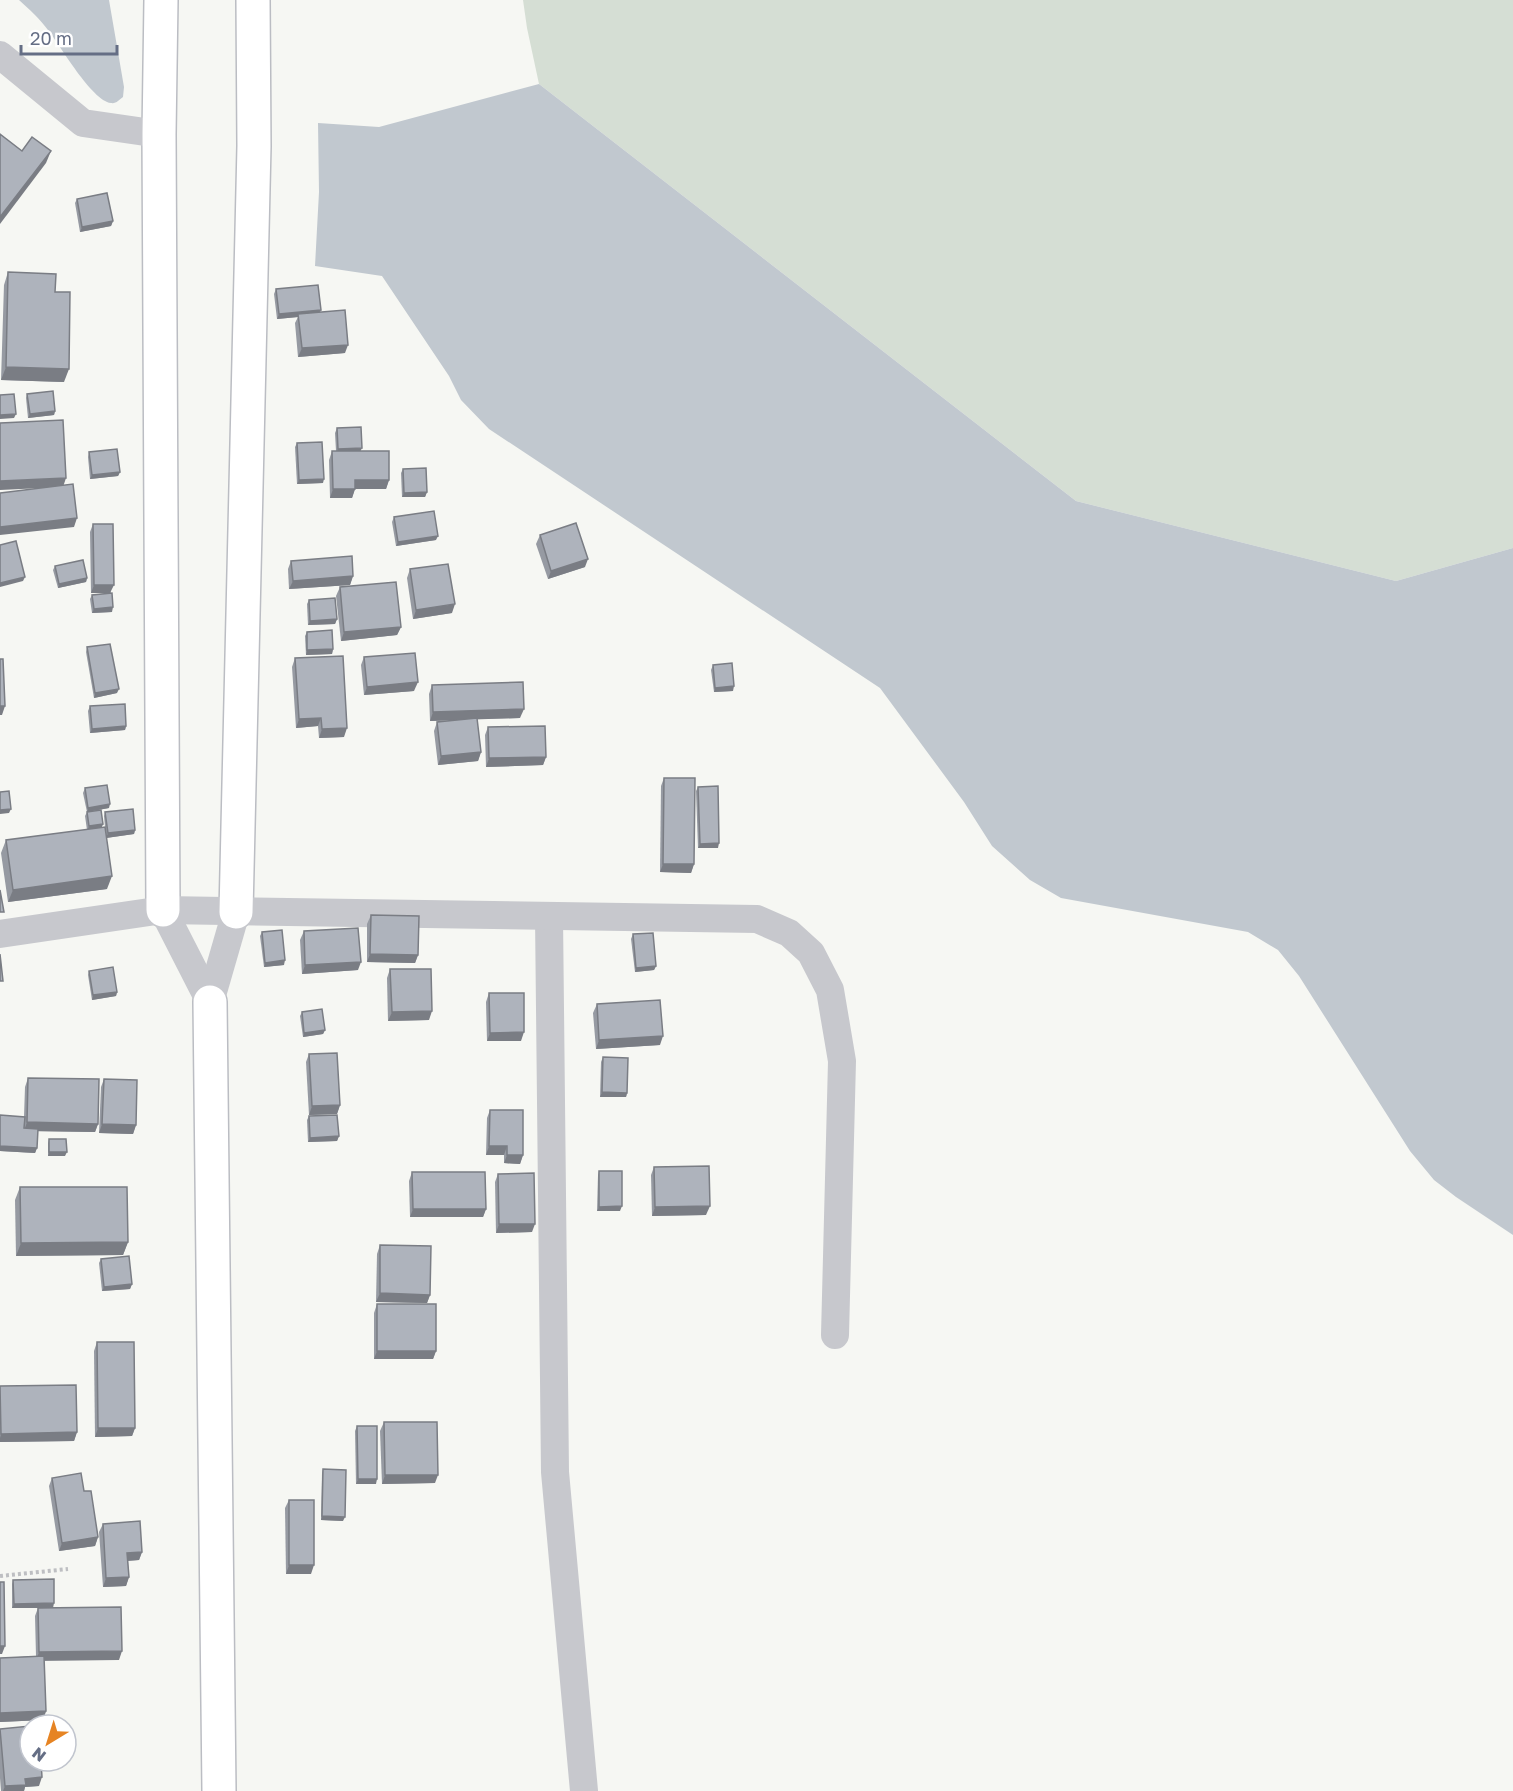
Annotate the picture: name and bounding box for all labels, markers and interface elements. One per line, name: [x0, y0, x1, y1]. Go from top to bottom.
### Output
scale bar: [21, 18, 117, 56]
text: 20 m: [30, 27, 72, 49]
north arrow: [18, 1713, 78, 1773]
text: N: [28, 1743, 50, 1766]

